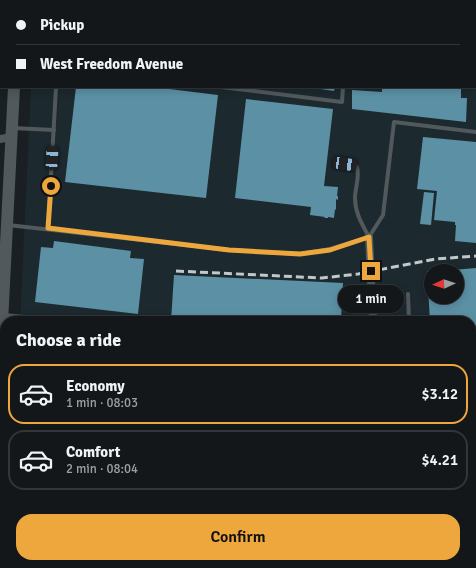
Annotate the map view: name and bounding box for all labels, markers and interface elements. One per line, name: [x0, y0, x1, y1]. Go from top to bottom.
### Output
text: Pickup: [40, 16, 84, 34]
text: West Freedom Avenue: [40, 55, 183, 73]
car: [45, 146, 59, 170]
car: [332, 156, 358, 172]
route start: [42, 177, 60, 195]
route end: [362, 262, 380, 280]
north arrow: [424, 264, 464, 304]
map controls: [424, 264, 464, 304]
callout: 1 min: [338, 285, 404, 313]
text: 1 min: [355, 291, 387, 307]
text: Choose a ride: [16, 329, 121, 351]
icon: car: [18, 376, 54, 412]
text: Economy: [66, 377, 125, 395]
text: $3.12: [421, 385, 458, 403]
text: 1 min · 08:03: [66, 395, 138, 411]
icon: car: [18, 442, 54, 478]
text: Comfort: [66, 443, 120, 461]
text: $4.21: [421, 451, 458, 469]
text: 2 min · 08:04: [66, 461, 138, 477]
button: Confirm: [16, 514, 460, 560]

